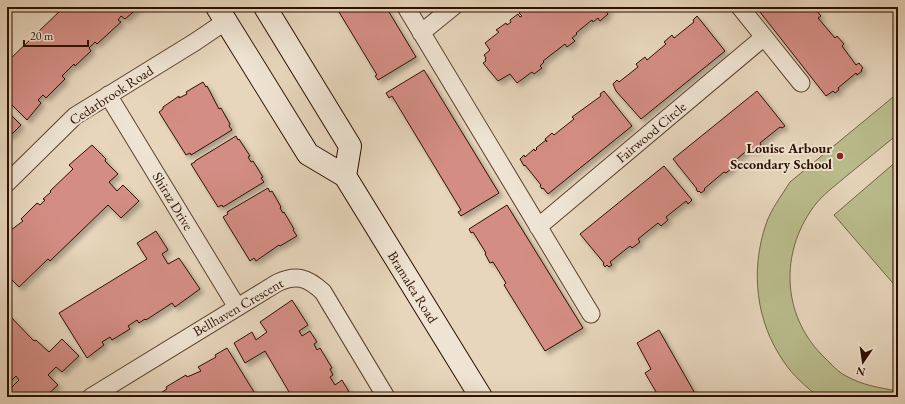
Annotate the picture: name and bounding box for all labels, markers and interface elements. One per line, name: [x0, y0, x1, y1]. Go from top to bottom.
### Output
scale bar: [24, 22, 88, 48]
text: 20 m: [30, 28, 54, 44]
street label: Cedarbrook Road: [66, 61, 157, 129]
street label: Fairwood Circle: [612, 97, 690, 167]
place label: Louise Arbour Secondary School: [730, 139, 832, 173]
marker: Louise Arbour Secondary School: [835, 151, 845, 161]
street label: Shiraz Drive: [149, 168, 198, 234]
street label: Bramalea Road: [384, 248, 443, 327]
street label: Bellhaven Crescent: [189, 274, 287, 340]
north arrow: [843, 342, 883, 382]
text: N: [855, 364, 867, 380]

